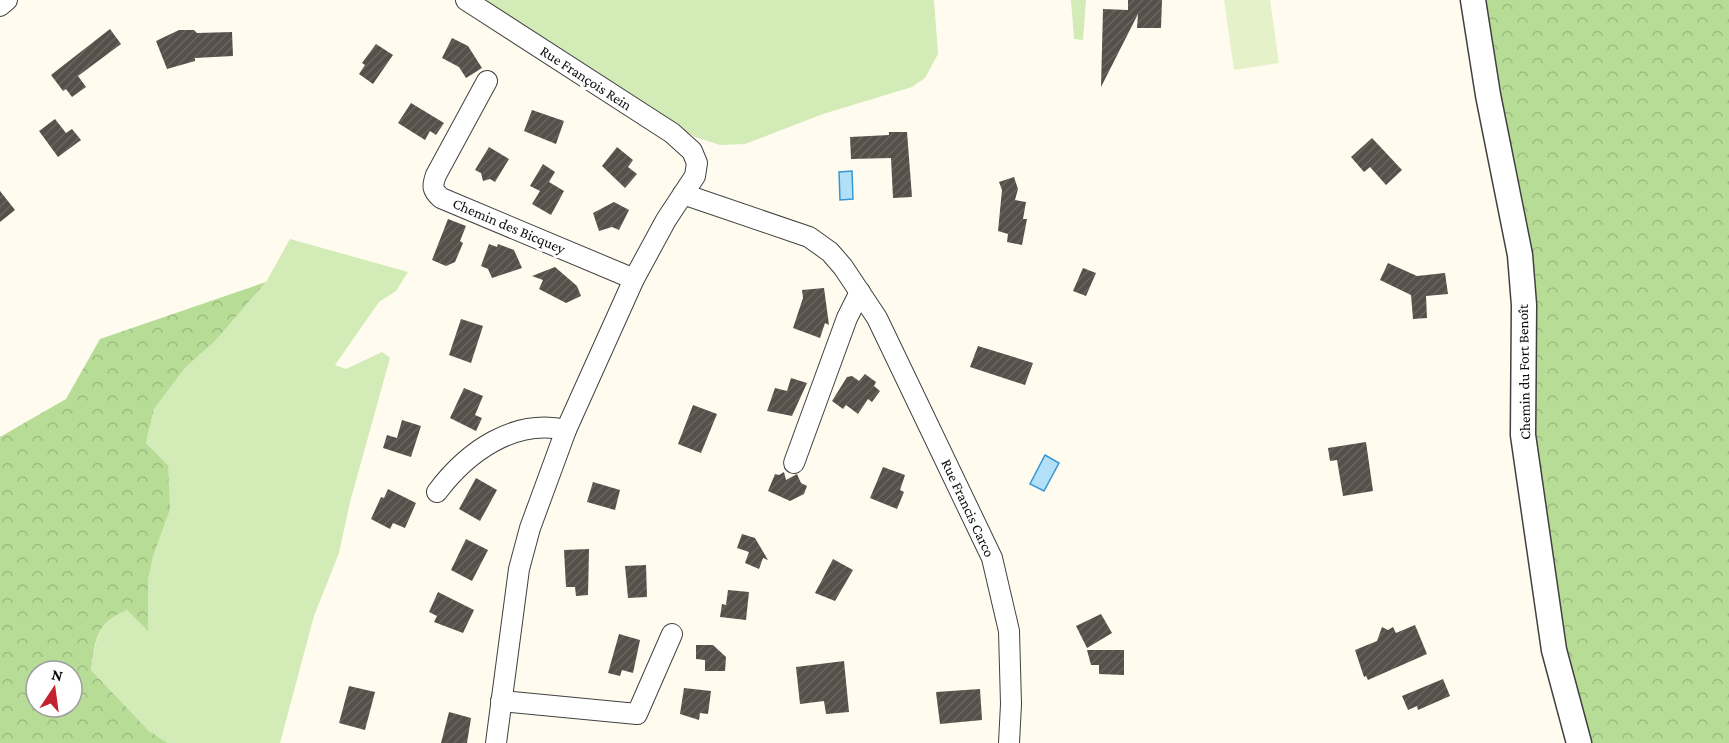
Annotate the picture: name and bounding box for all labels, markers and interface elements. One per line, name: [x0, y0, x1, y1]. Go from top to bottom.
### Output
street label: Rue François Rein: [537, 42, 635, 114]
street label: Chemin des Bicquey: [450, 195, 568, 258]
street label: Chemin du Fort Benoît: [1515, 303, 1533, 440]
street label: Rue Francis Carco: [938, 457, 998, 559]
north arrow: [24, 659, 84, 719]
text: N: [50, 665, 65, 684]

